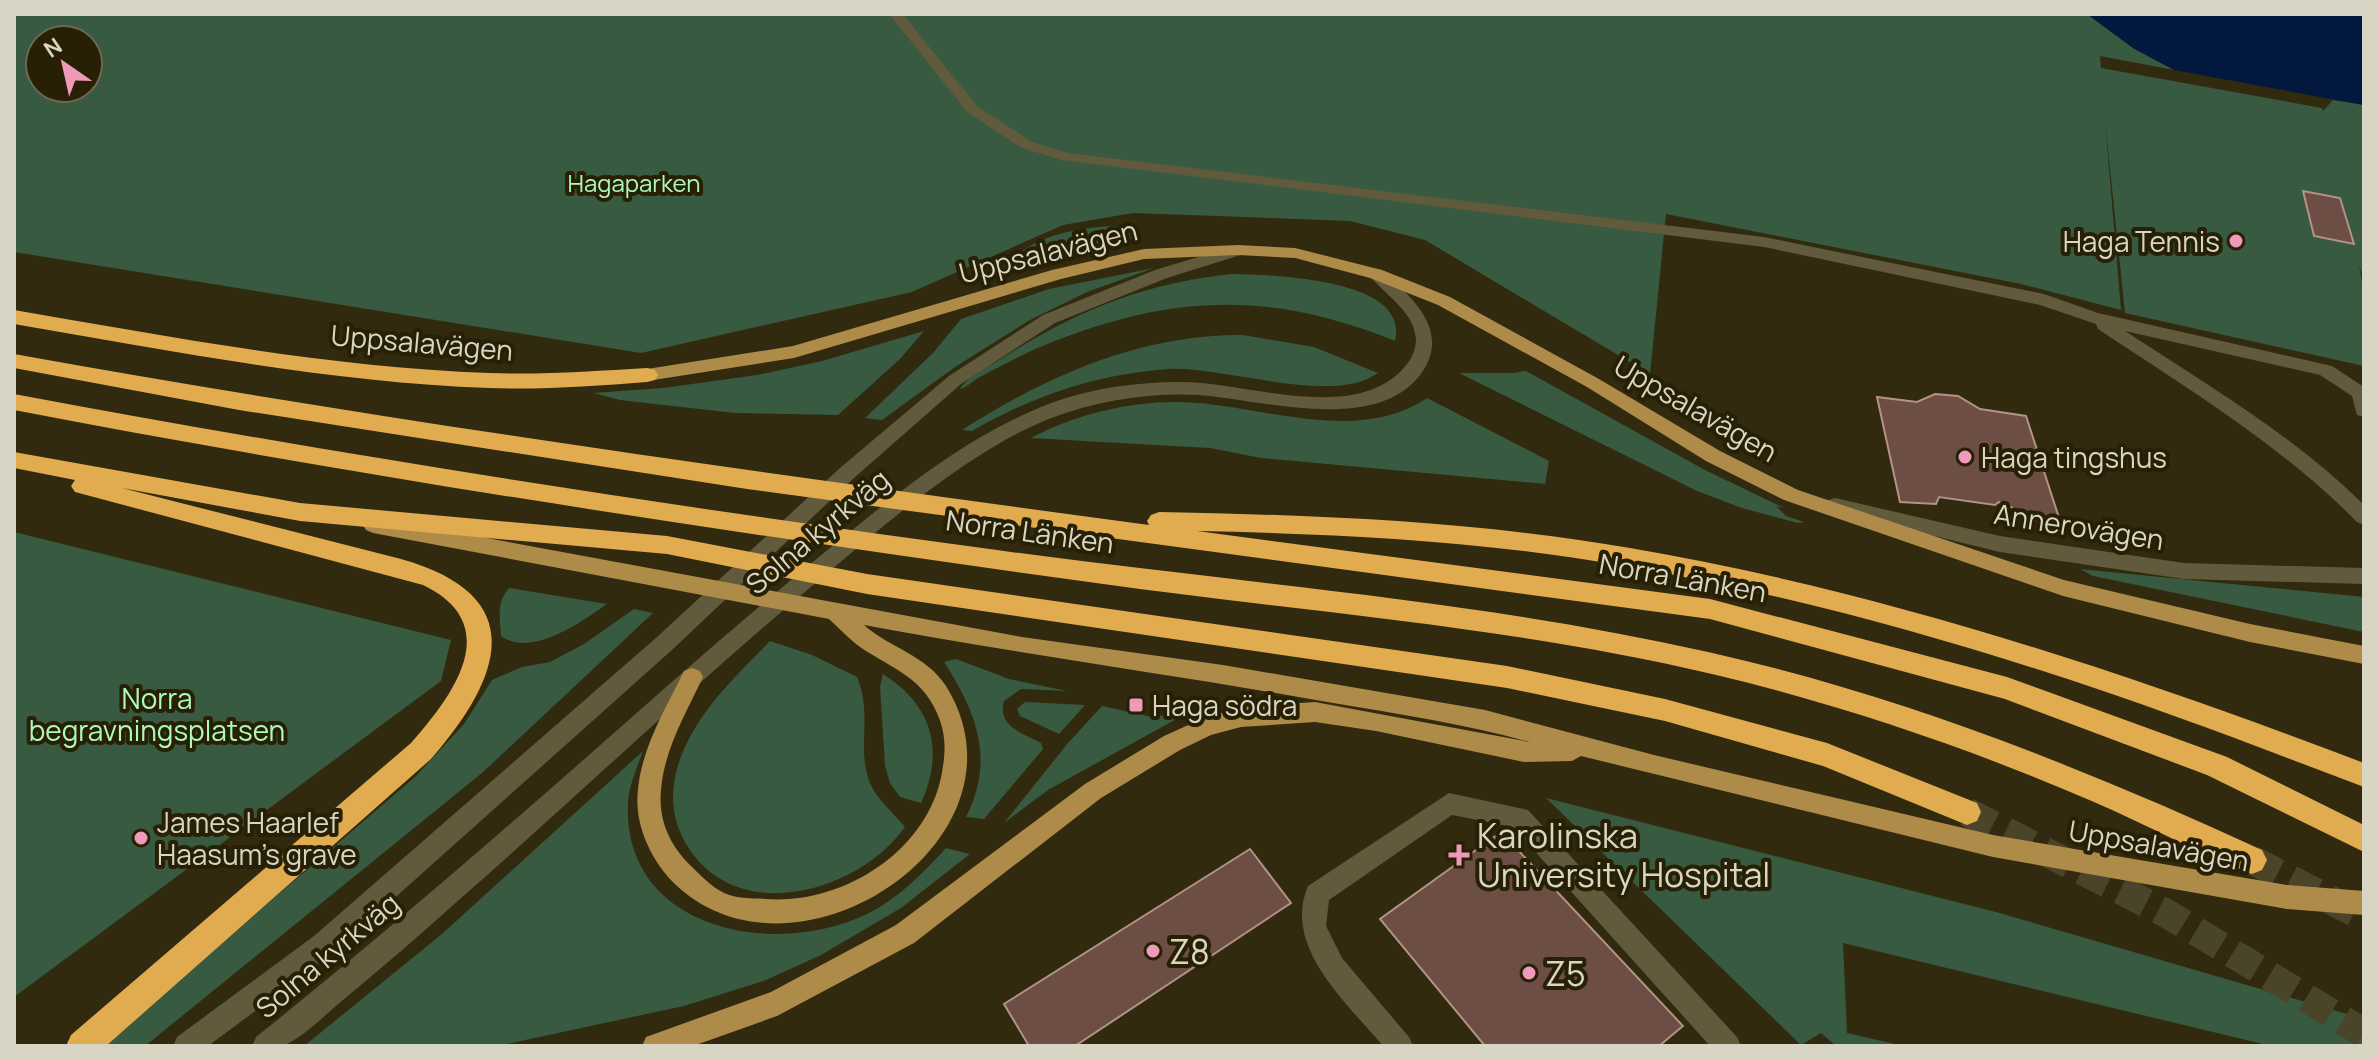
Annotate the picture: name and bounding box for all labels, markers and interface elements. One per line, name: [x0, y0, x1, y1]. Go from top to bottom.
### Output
north arrow: [24, 24, 104, 104]
text: N: [38, 31, 68, 64]
park label: Hagaparken: [567, 166, 701, 199]
street label: Uppsalavägen: [955, 210, 1141, 292]
place label: Haga Tennis: [2063, 222, 2220, 260]
marker: Haga Tennis: [2227, 232, 2245, 250]
street label: Uppsalavägen: [329, 315, 515, 369]
street label: Uppsalavägen: [1607, 346, 1785, 470]
place label: Haga tingshus: [1981, 438, 2167, 476]
marker: Haga tingshus: [1956, 448, 1974, 466]
street label: Solna kyrkväg: [737, 460, 897, 602]
street label: Annerovägen: [1991, 494, 2167, 558]
street label: Norra Länken: [944, 500, 1116, 562]
street label: Norra Länken: [1596, 544, 1770, 610]
park label: Norra begravningsplatsen: [29, 679, 285, 749]
place label: Haga södra: [1152, 686, 1297, 724]
marker: Haga södra: [1127, 696, 1145, 714]
place label: James Haarlef Haasum's grave: [157, 803, 357, 873]
street label: Uppsalavägen: [2066, 810, 2252, 880]
place label: Karolinska University Hospital: [1477, 812, 1770, 897]
marker: James Haarlef Haasum's grave: [132, 829, 150, 847]
marker: Karolinska University Hospital: [1448, 844, 1470, 866]
street label: Solna kyrkväg: [247, 884, 407, 1026]
place label: Z8: [1169, 928, 1210, 974]
marker: Z8: [1144, 942, 1162, 960]
place label: Z5: [1545, 950, 1586, 996]
marker: Z5: [1520, 964, 1538, 982]

